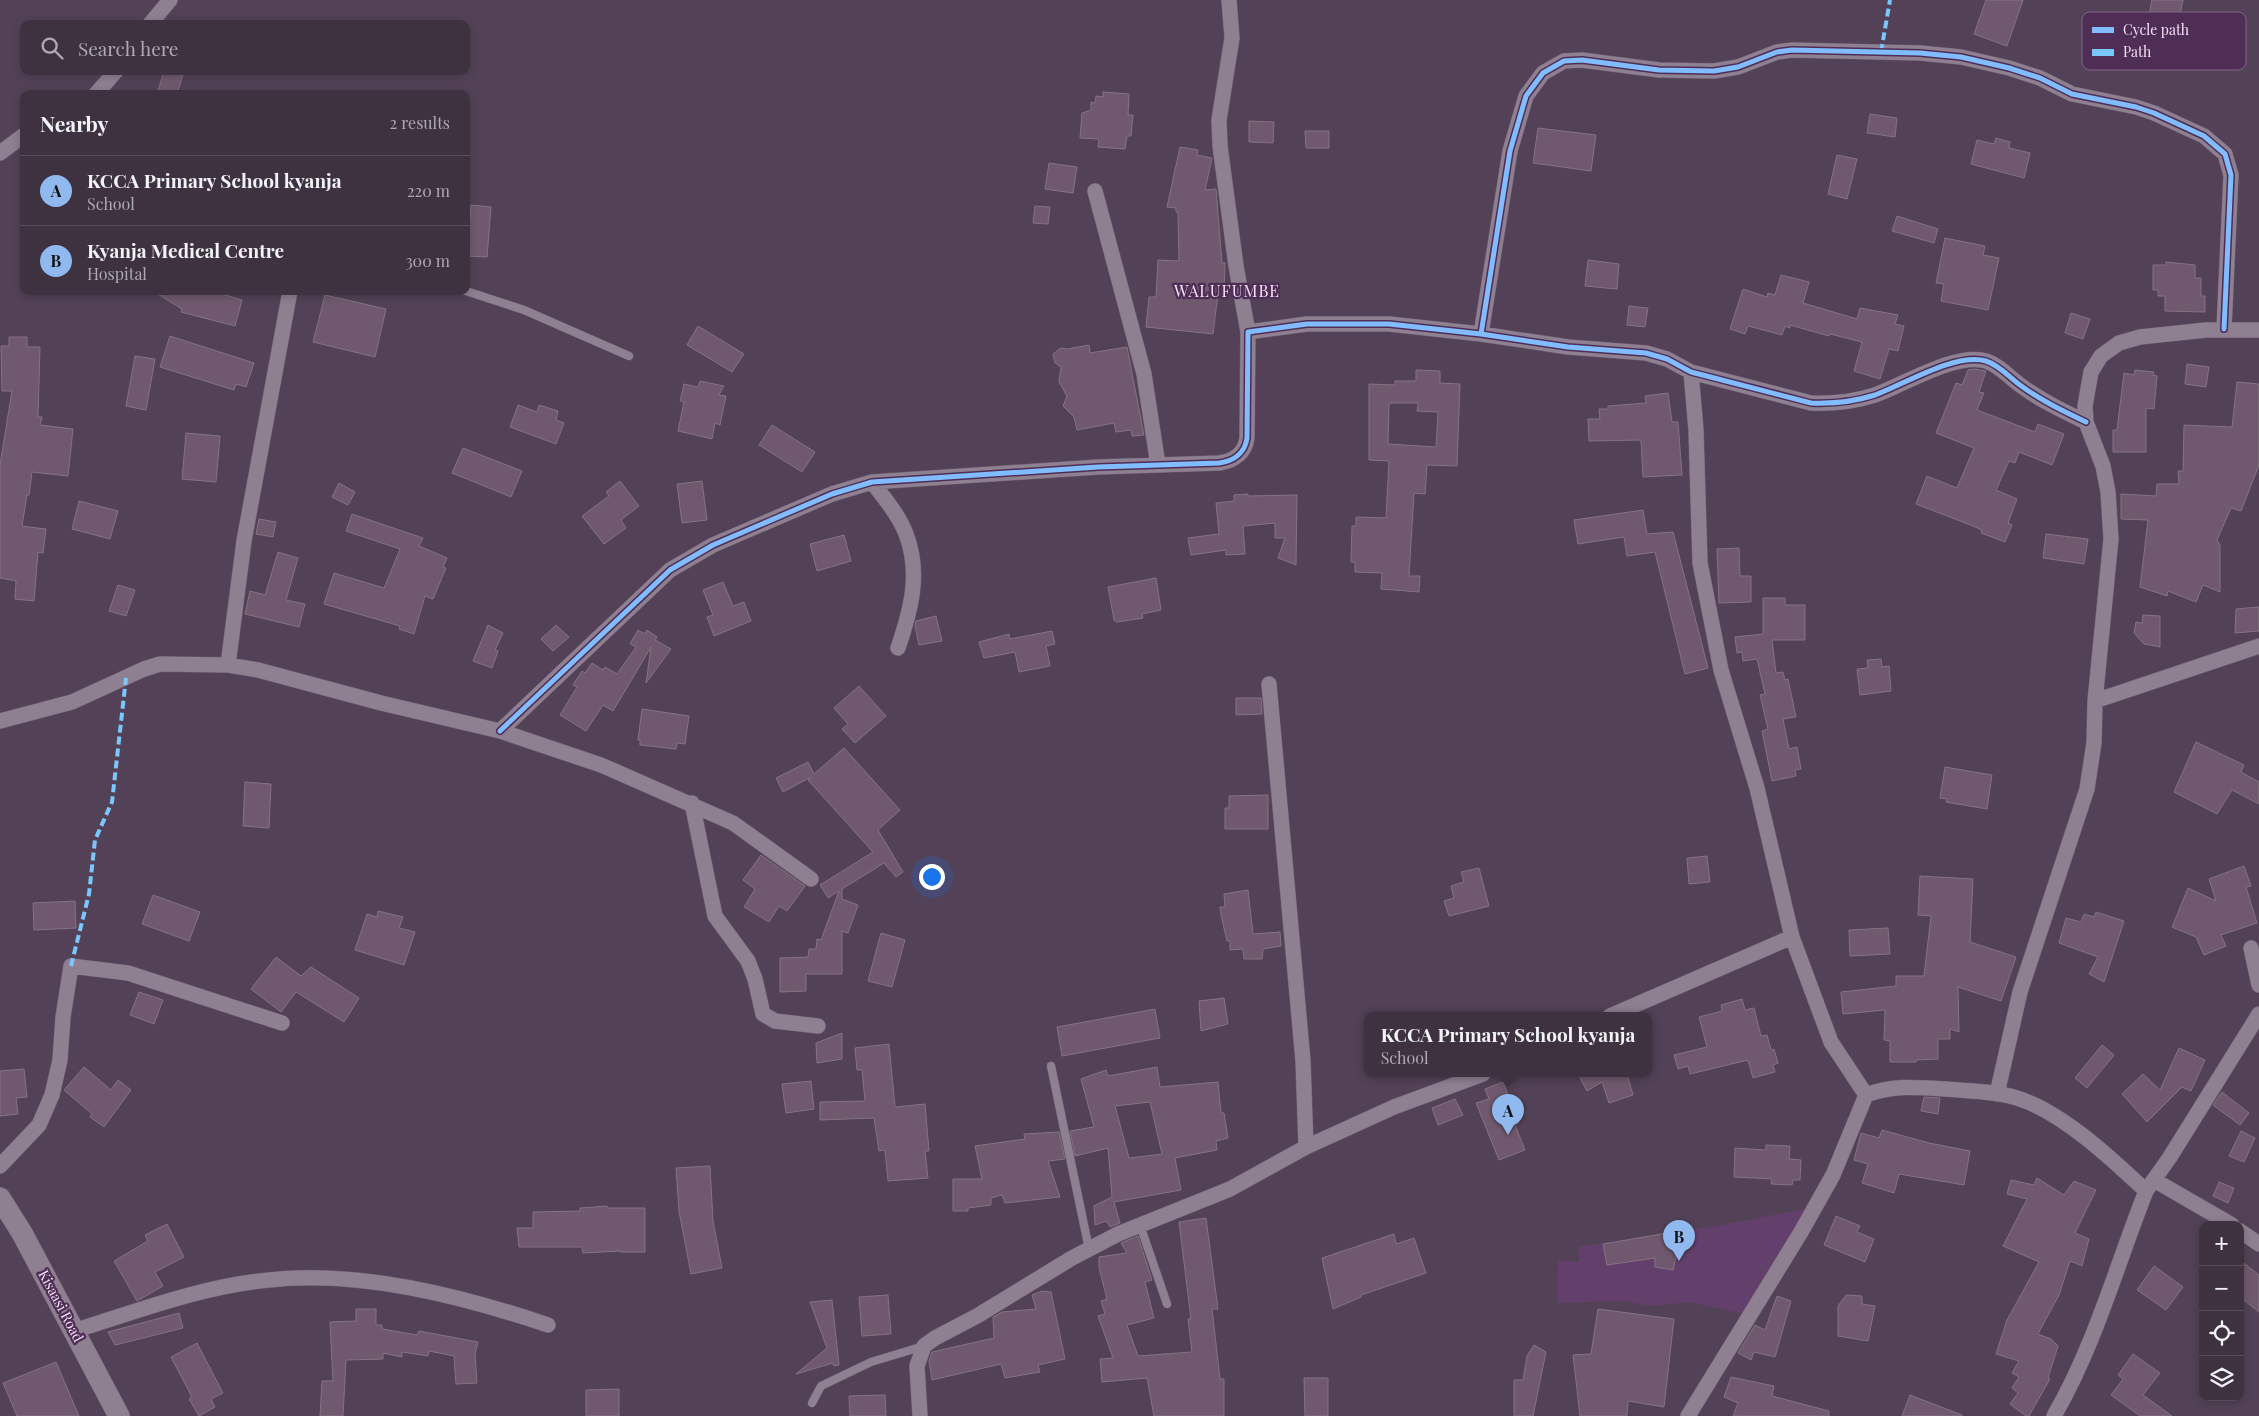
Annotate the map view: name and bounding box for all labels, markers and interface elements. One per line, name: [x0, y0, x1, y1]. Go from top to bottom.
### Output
legend: [2082, 12, 2246, 70]
search box: [20, 20, 470, 75]
text: Cycle path: [2123, 20, 2190, 39]
icon: search: [38, 34, 66, 62]
text: Search here: [78, 35, 178, 61]
text: Path: [2123, 42, 2152, 61]
text: Nearby: [40, 109, 109, 137]
text: 2 results: [390, 112, 450, 133]
text: KCCA Primary School kyanja: [87, 167, 342, 193]
text: A: [51, 180, 61, 201]
text: 220 m: [407, 180, 450, 201]
text: School: [87, 193, 135, 214]
text: Kyanja Medical Centre: [87, 237, 284, 263]
text: B: [51, 250, 61, 271]
text: 300 m: [405, 250, 450, 271]
text: Hospital: [87, 263, 147, 284]
district label: WALUFUMBE: [1173, 280, 1280, 301]
your location: [919, 864, 945, 890]
popup: [1364, 1012, 1652, 1077]
text: KCCA Primary School kyanja: [1381, 1021, 1635, 1047]
text: School: [1381, 1047, 1428, 1068]
pin: A: [1492, 1094, 1524, 1135]
pin: B: [1663, 1220, 1695, 1261]
map controls: [2199, 1221, 2244, 1401]
button: +: [2199, 1221, 2244, 1266]
street label: Kisaasi Road: [34, 1266, 88, 1345]
button: −: [2199, 1266, 2244, 1311]
button: locate: [2199, 1311, 2244, 1356]
button: layers: [2199, 1356, 2244, 1401]

